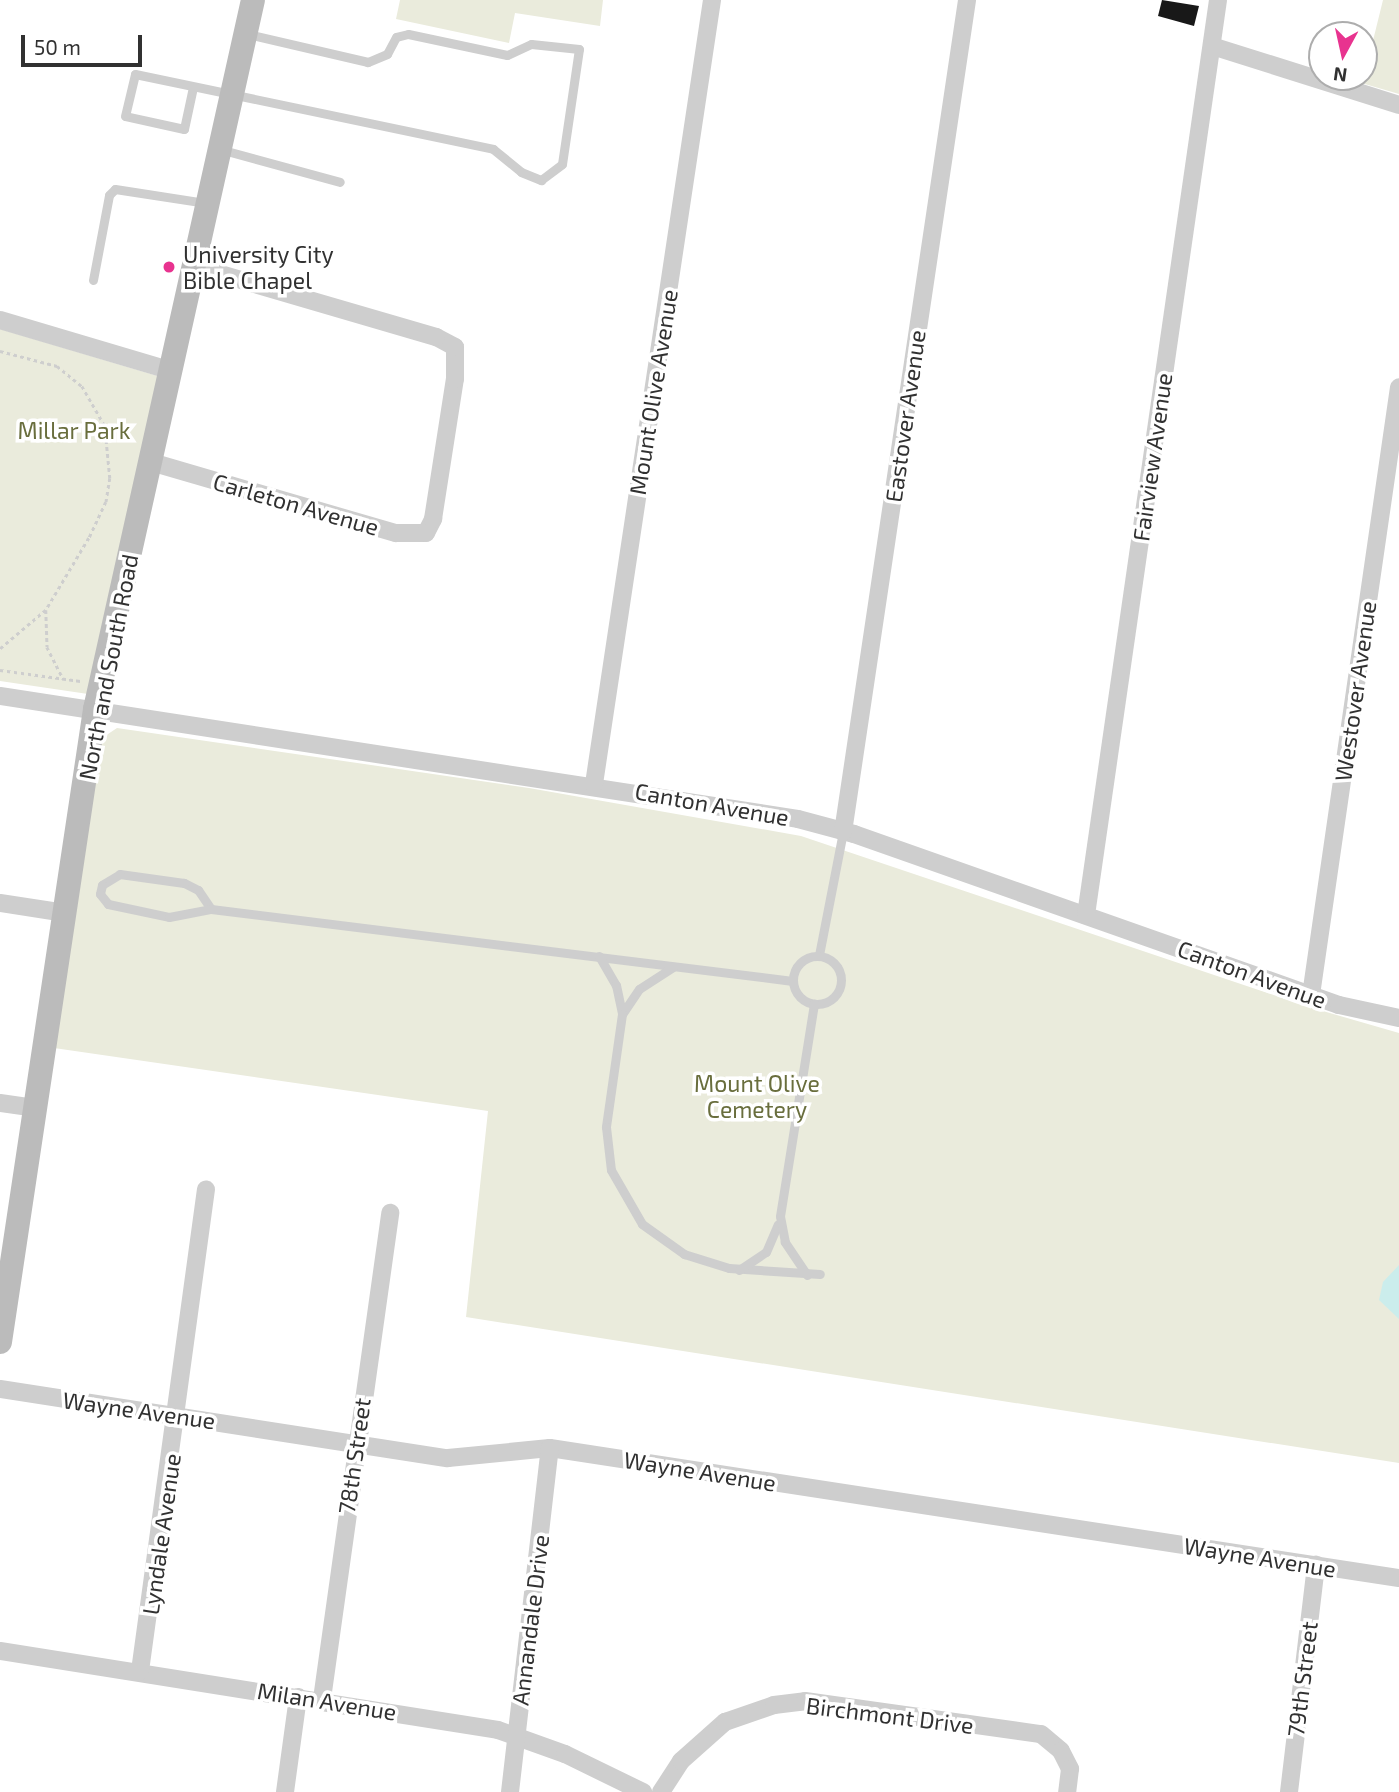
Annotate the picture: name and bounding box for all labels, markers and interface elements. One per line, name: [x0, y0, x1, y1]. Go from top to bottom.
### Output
scale bar: [24, 21, 145, 65]
north arrow: [1308, 21, 1378, 91]
text: 50 m: [34, 34, 81, 59]
text: N: [1332, 63, 1349, 88]
place label: University City Bible Chapel: [183, 240, 334, 294]
marker: University City Bible Chapel: [161, 259, 177, 275]
street label: Mount Olive Avenue: [623, 287, 683, 497]
street label: Eastover Avenue: [879, 328, 931, 504]
street label: Fairview Avenue: [1126, 371, 1178, 543]
park label: Millar Park: [17, 416, 131, 444]
street label: Carleton Avenue: [210, 467, 382, 541]
street label: North and South Road: [73, 552, 143, 782]
street label: Westover Avenue: [1329, 598, 1381, 784]
street label: Canton Avenue: [633, 777, 791, 831]
street label: Canton Avenue: [1174, 934, 1330, 1014]
park label: Mount Olive Cemetery: [694, 1069, 820, 1123]
street label: Wayne Avenue: [61, 1386, 217, 1434]
street label: 78th Street: [332, 1396, 376, 1516]
street label: Wayne Avenue: [622, 1445, 778, 1497]
street label: Lyndale Avenue: [136, 1451, 186, 1617]
street label: Wayne Avenue: [1182, 1531, 1338, 1583]
street label: Annandale Drive: [506, 1533, 554, 1707]
street label: 79th Street: [1281, 1620, 1323, 1738]
street label: Milan Avenue: [255, 1676, 399, 1726]
street label: Birchmont Drive: [805, 1691, 975, 1739]

